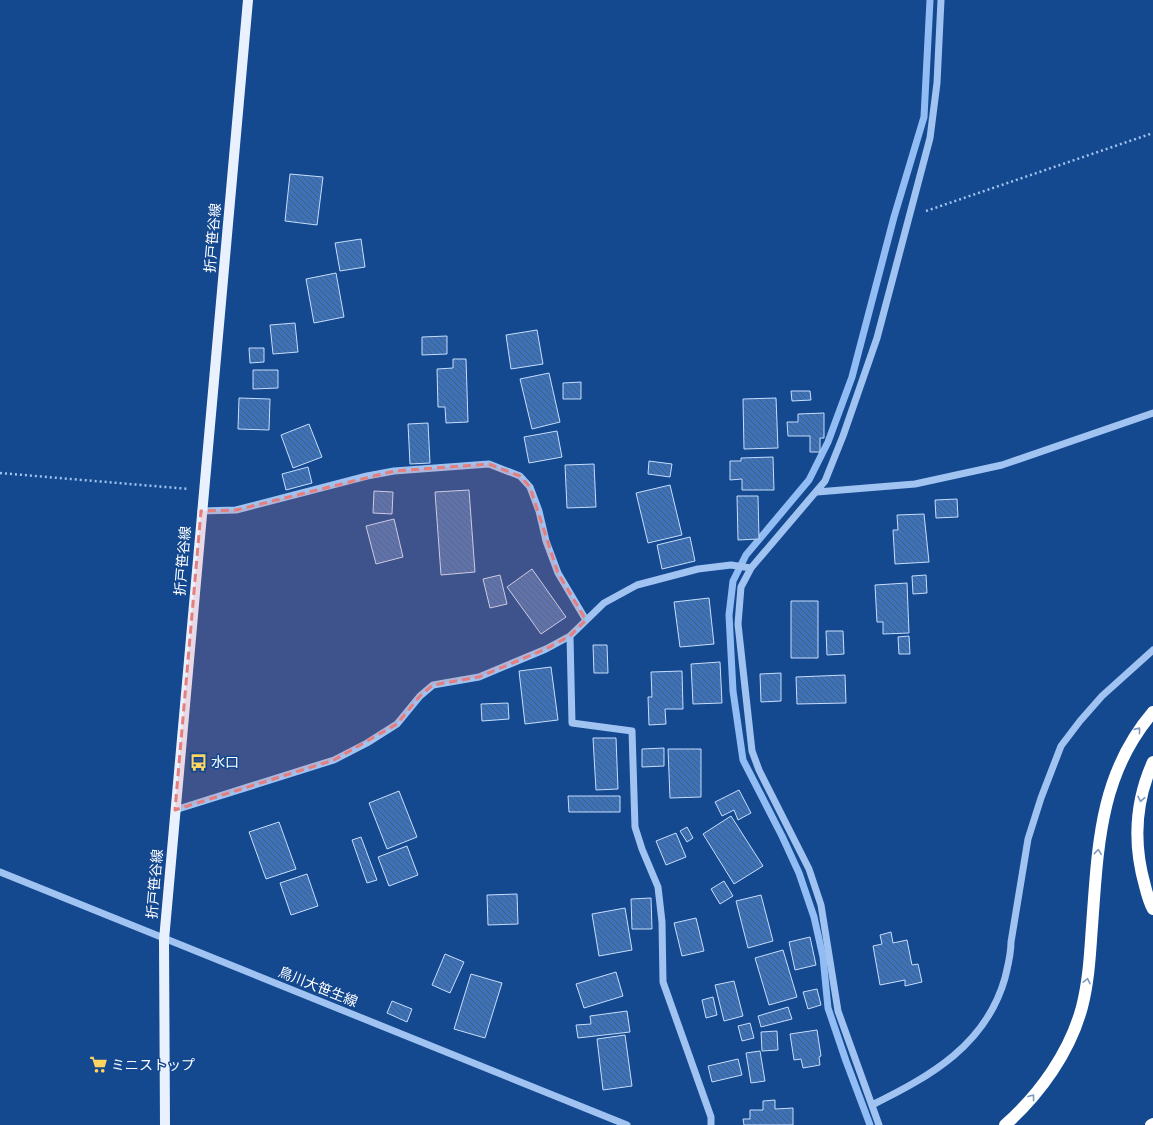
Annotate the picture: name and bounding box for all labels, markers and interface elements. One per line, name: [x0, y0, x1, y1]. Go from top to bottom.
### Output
street label: 折戸笹谷線: [201, 202, 225, 274]
street label: 折戸笹谷線: [171, 525, 195, 597]
one-way arrow: [1134, 727, 1141, 734]
bus stop icon: 水口: [188, 752, 208, 772]
place label: 水口: [211, 754, 239, 771]
one-way arrow: [1137, 796, 1145, 802]
street label: 折戸笹谷線: [143, 848, 167, 920]
one-way arrow: [1093, 849, 1102, 855]
street label: 鳥川大笹生線: [276, 963, 360, 1011]
one-way arrow: [1082, 978, 1091, 984]
supermarket icon: ミニストップ: [88, 1055, 108, 1075]
place label: ミニストップ: [111, 1057, 195, 1074]
one-way arrow: [1028, 1095, 1035, 1102]

